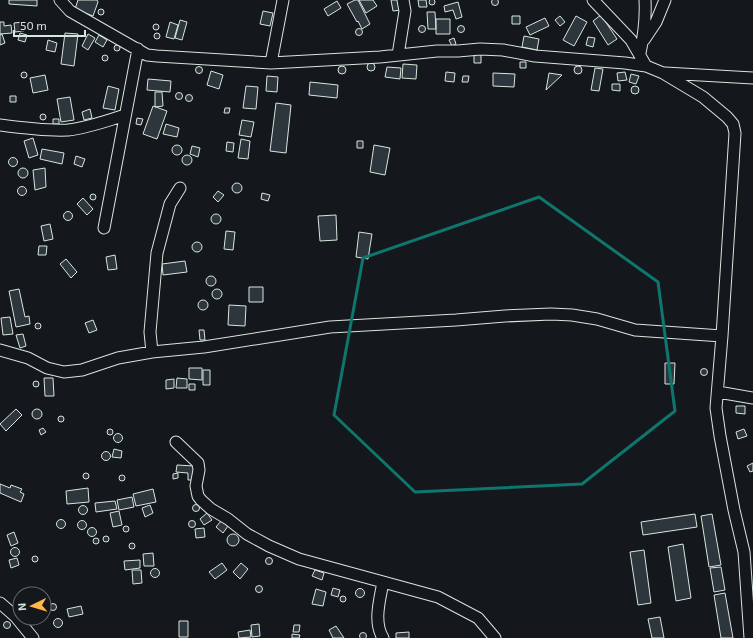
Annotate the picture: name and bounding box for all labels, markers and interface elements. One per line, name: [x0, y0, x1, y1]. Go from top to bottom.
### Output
scale bar: [14, 12, 85, 38]
text: 50 m: [20, 18, 47, 32]
north arrow: [12, 586, 52, 626]
text: N: [15, 602, 28, 611]

